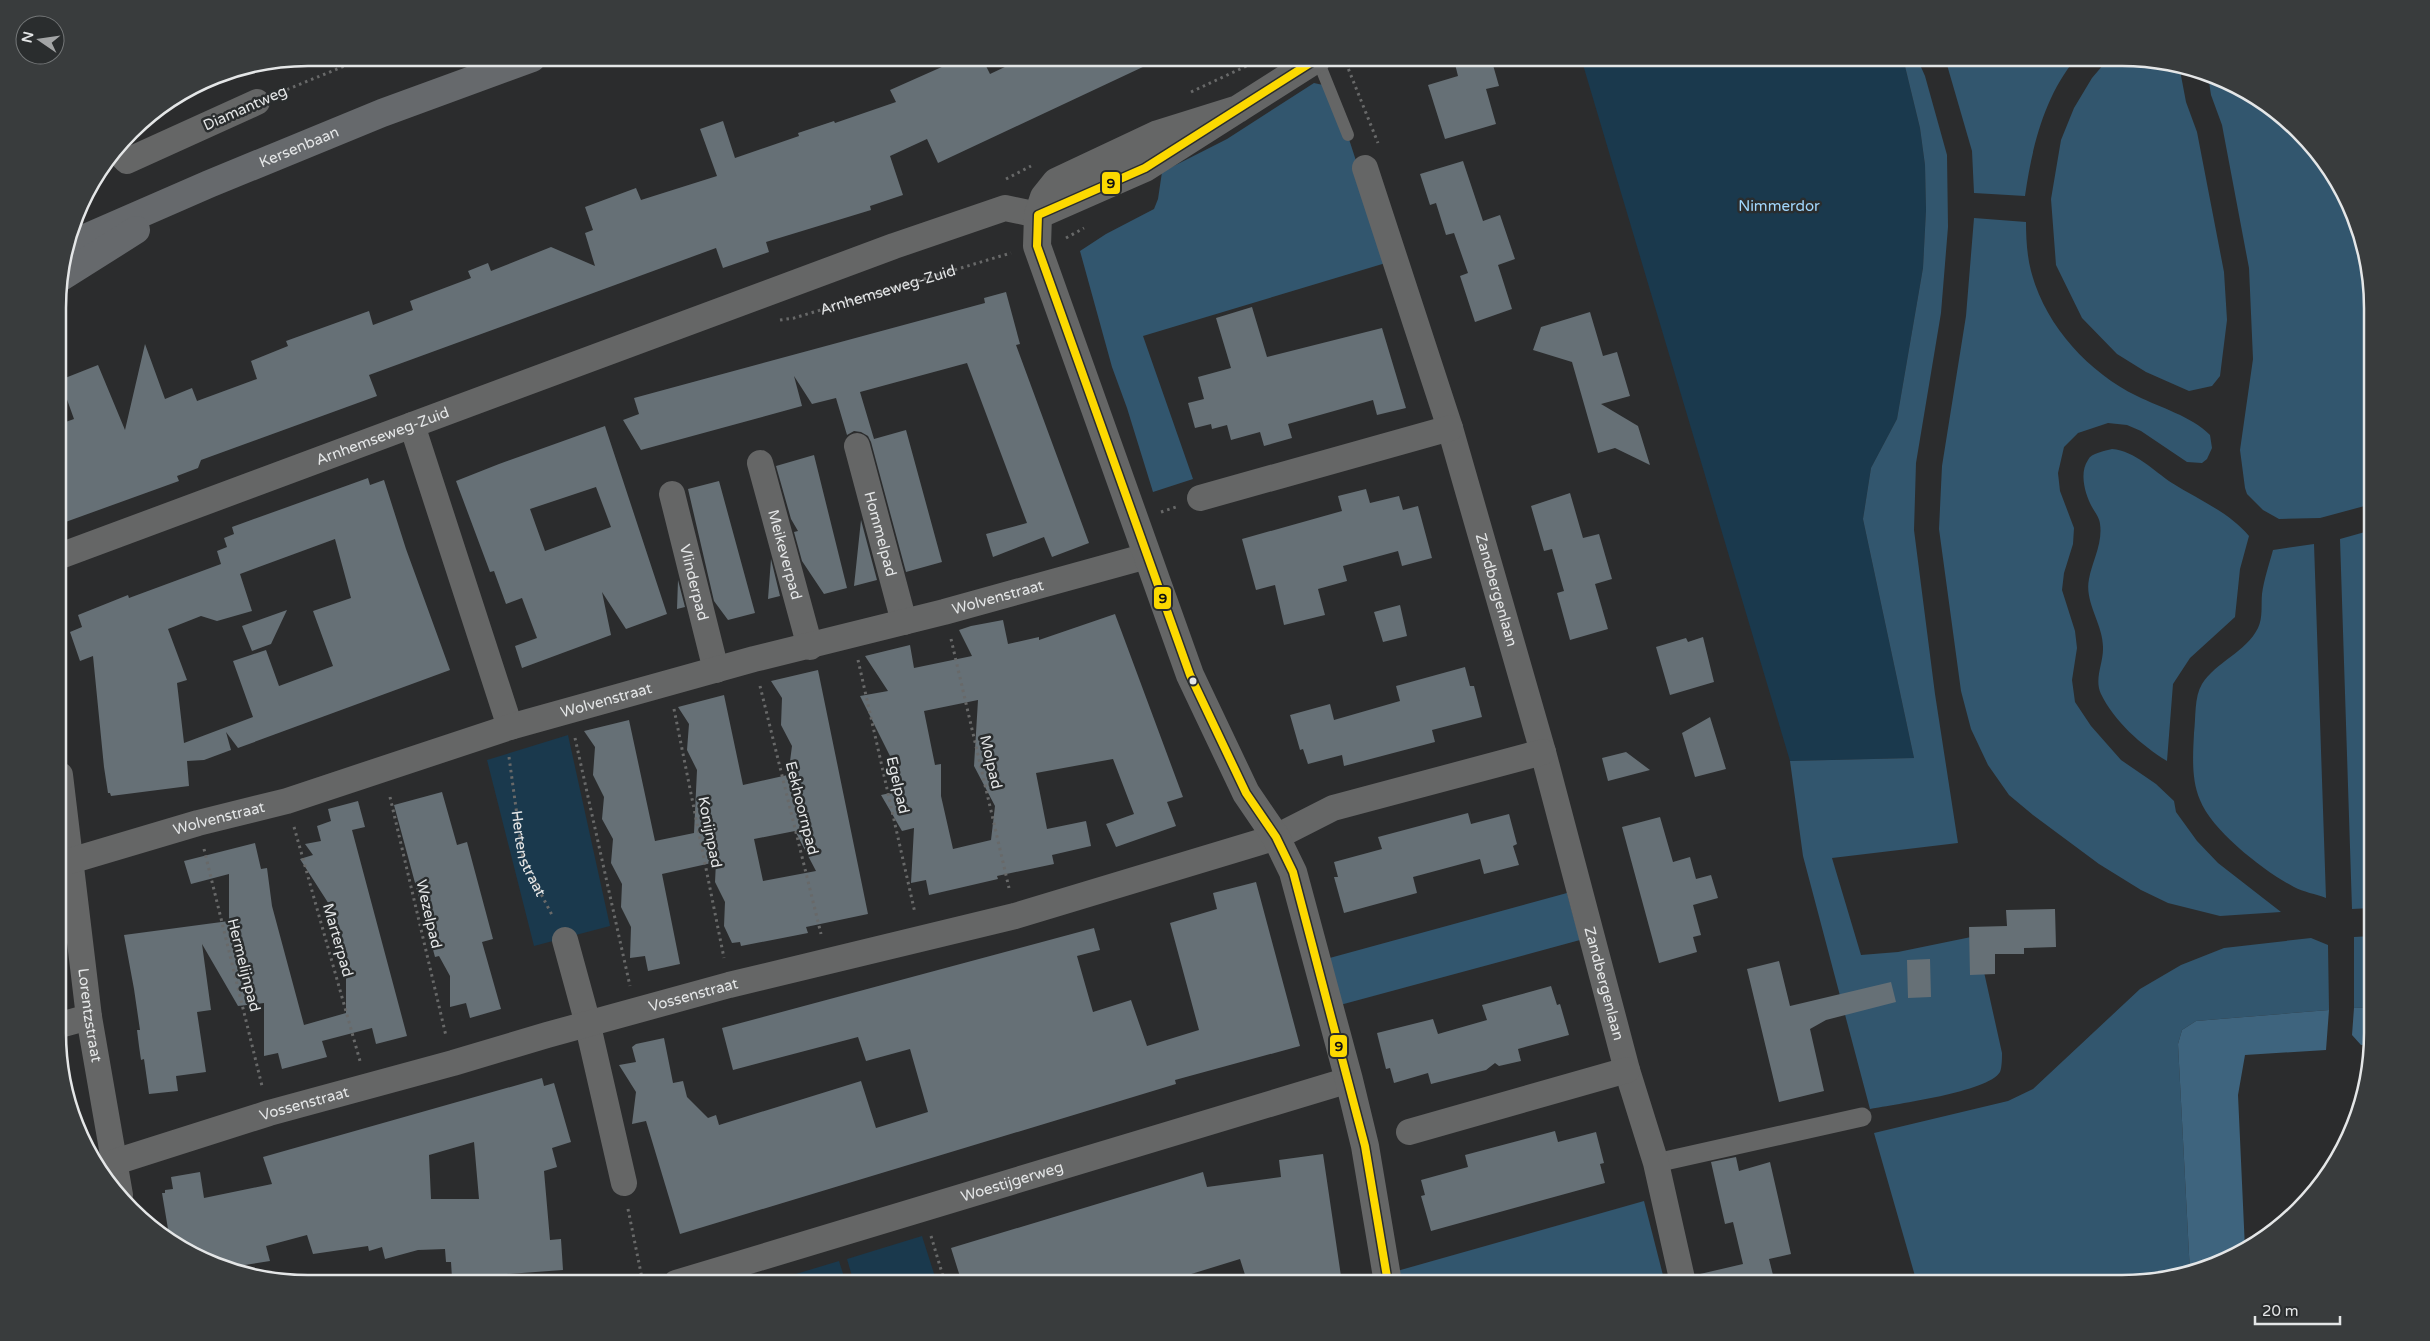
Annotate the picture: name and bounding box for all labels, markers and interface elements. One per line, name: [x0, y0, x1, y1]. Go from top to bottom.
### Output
north arrow: [15, 15, 65, 65]
text: N: [18, 30, 37, 45]
street label: Diamantweg: [200, 82, 290, 134]
street label: Kersenbaan: [256, 123, 342, 171]
line badge: 9: [1101, 171, 1121, 195]
text: 9: [1107, 175, 1116, 192]
park label: Nimmerdor: [1738, 197, 1820, 215]
street label: Arnhemseweg-Zuid: [818, 261, 958, 319]
street label: Arnhemseweg-Zuid: [313, 403, 452, 469]
street label: Hommelpad: [861, 489, 900, 578]
street label: Meikeverpad: [764, 508, 806, 602]
street label: Zandbergenlaan: [1472, 531, 1521, 649]
street label: Vlinderpad: [676, 542, 712, 622]
street label: Wolvenstraat: [950, 576, 1046, 618]
line badge: 9: [1153, 586, 1172, 610]
text: 9: [1159, 590, 1168, 607]
unlabelled marker: [1188, 676, 1198, 686]
street label: Wolvenstraat: [559, 679, 654, 721]
street label: Molpad: [976, 733, 1006, 791]
street label: Egelpad: [883, 755, 913, 815]
street label: Eekhoornpad: [782, 759, 822, 857]
street label: Konijnpad: [694, 795, 726, 869]
street label: Wolvenstraat: [171, 798, 267, 839]
street label: Hertenstraat: [507, 809, 550, 900]
street label: Wezelpad: [412, 878, 446, 950]
street label: Marterpad: [319, 901, 357, 979]
street label: Hermelijnpad: [224, 917, 264, 1013]
street label: Zandbergenlaan: [1580, 925, 1628, 1042]
street label: Lorentzstraat: [74, 967, 106, 1064]
street label: Vossenstraat: [647, 974, 740, 1016]
line badge: 9: [1329, 1034, 1348, 1058]
text: 9: [1335, 1038, 1344, 1055]
street label: Vossenstraat: [257, 1083, 351, 1124]
street label: Woestijgerweg: [959, 1158, 1065, 1206]
scale bar: [2255, 1294, 2340, 1326]
text: 20 m: [2262, 1302, 2299, 1320]

